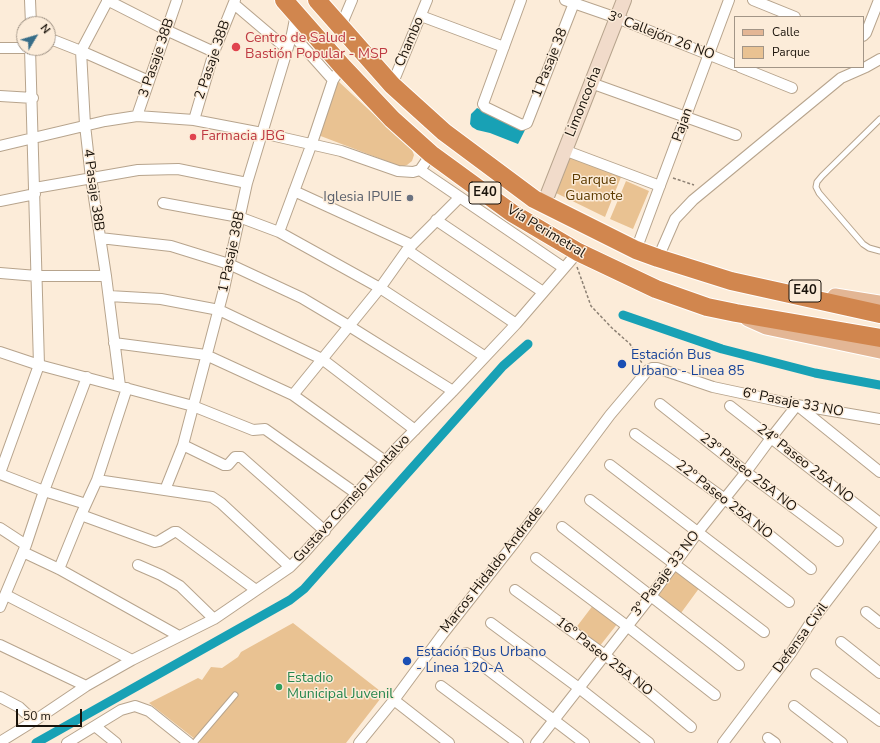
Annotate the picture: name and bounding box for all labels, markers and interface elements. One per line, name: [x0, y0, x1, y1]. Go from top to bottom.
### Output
street label: 3º Callejón 26 NO: [605, 8, 717, 64]
street label: Chambo: [392, 14, 428, 70]
north arrow: [16, 16, 56, 56]
street label: 3 Pasaje 38B: [136, 16, 178, 100]
legend: [734, 16, 864, 68]
street label: 2 Pasaje 38B: [192, 18, 234, 102]
text: N: [37, 21, 54, 37]
text: Calle: [772, 24, 800, 40]
street label: 1 Pasaje 38: [528, 26, 572, 100]
place label: Centro de Salud - Bastión Popular - MSP: [245, 31, 388, 64]
marker: Centro de Salud - Bastión Popular - MSP: [230, 41, 242, 53]
text: Parque: [772, 44, 810, 60]
street label: Limoncocha: [562, 64, 606, 140]
street label: Pajan: [669, 106, 697, 144]
place label: Farmacia JBG: [201, 129, 285, 145]
marker: Farmacia JBG: [188, 132, 198, 142]
street label: 4 Pasaje 38B: [79, 148, 107, 232]
park label: Parque Guamote: [565, 173, 623, 206]
road number: E40: [469, 182, 501, 204]
place label: Iglesia IPUIE: [323, 190, 402, 206]
marker: Iglesia IPUIE: [405, 193, 415, 203]
street label: Vía Perimetral: [504, 202, 588, 262]
street label: 1 Pasaje 38B: [215, 210, 249, 294]
road number: E40: [789, 280, 821, 302]
place label: Estación Bus Urbano - Linea 85: [631, 348, 745, 380]
marker: Estación Bus Urbano - Linea 85: [616, 358, 628, 370]
street label: 6º Pasaje 33 NO: [741, 385, 845, 421]
street label: 24º Paseo 25A NO: [753, 421, 857, 507]
street label: 23º Paseo 25A NO: [696, 430, 800, 516]
street label: Gustavo Cornejo Montalvo: [290, 432, 414, 566]
street label: 22º Paseo 25A NO: [672, 457, 776, 543]
street label: Marcos Hidaldo Andrade: [437, 503, 547, 637]
street label: 3º Pasaje 33 NO: [628, 528, 704, 620]
street label: Defensa Civil: [770, 600, 832, 676]
street label: 16º Paseo 25A NO: [552, 614, 656, 700]
place label: Estación Bus Urbano - Linea 120-A: [416, 645, 546, 678]
marker: Estación Bus Urbano - Linea 120-A: [401, 655, 413, 667]
place label: Estadio Municipal Juvenil: [287, 671, 393, 704]
marker: Estadio Municipal Juvenil: [274, 682, 284, 692]
scale bar: [18, 701, 84, 727]
text: 50 m: [23, 708, 51, 724]

